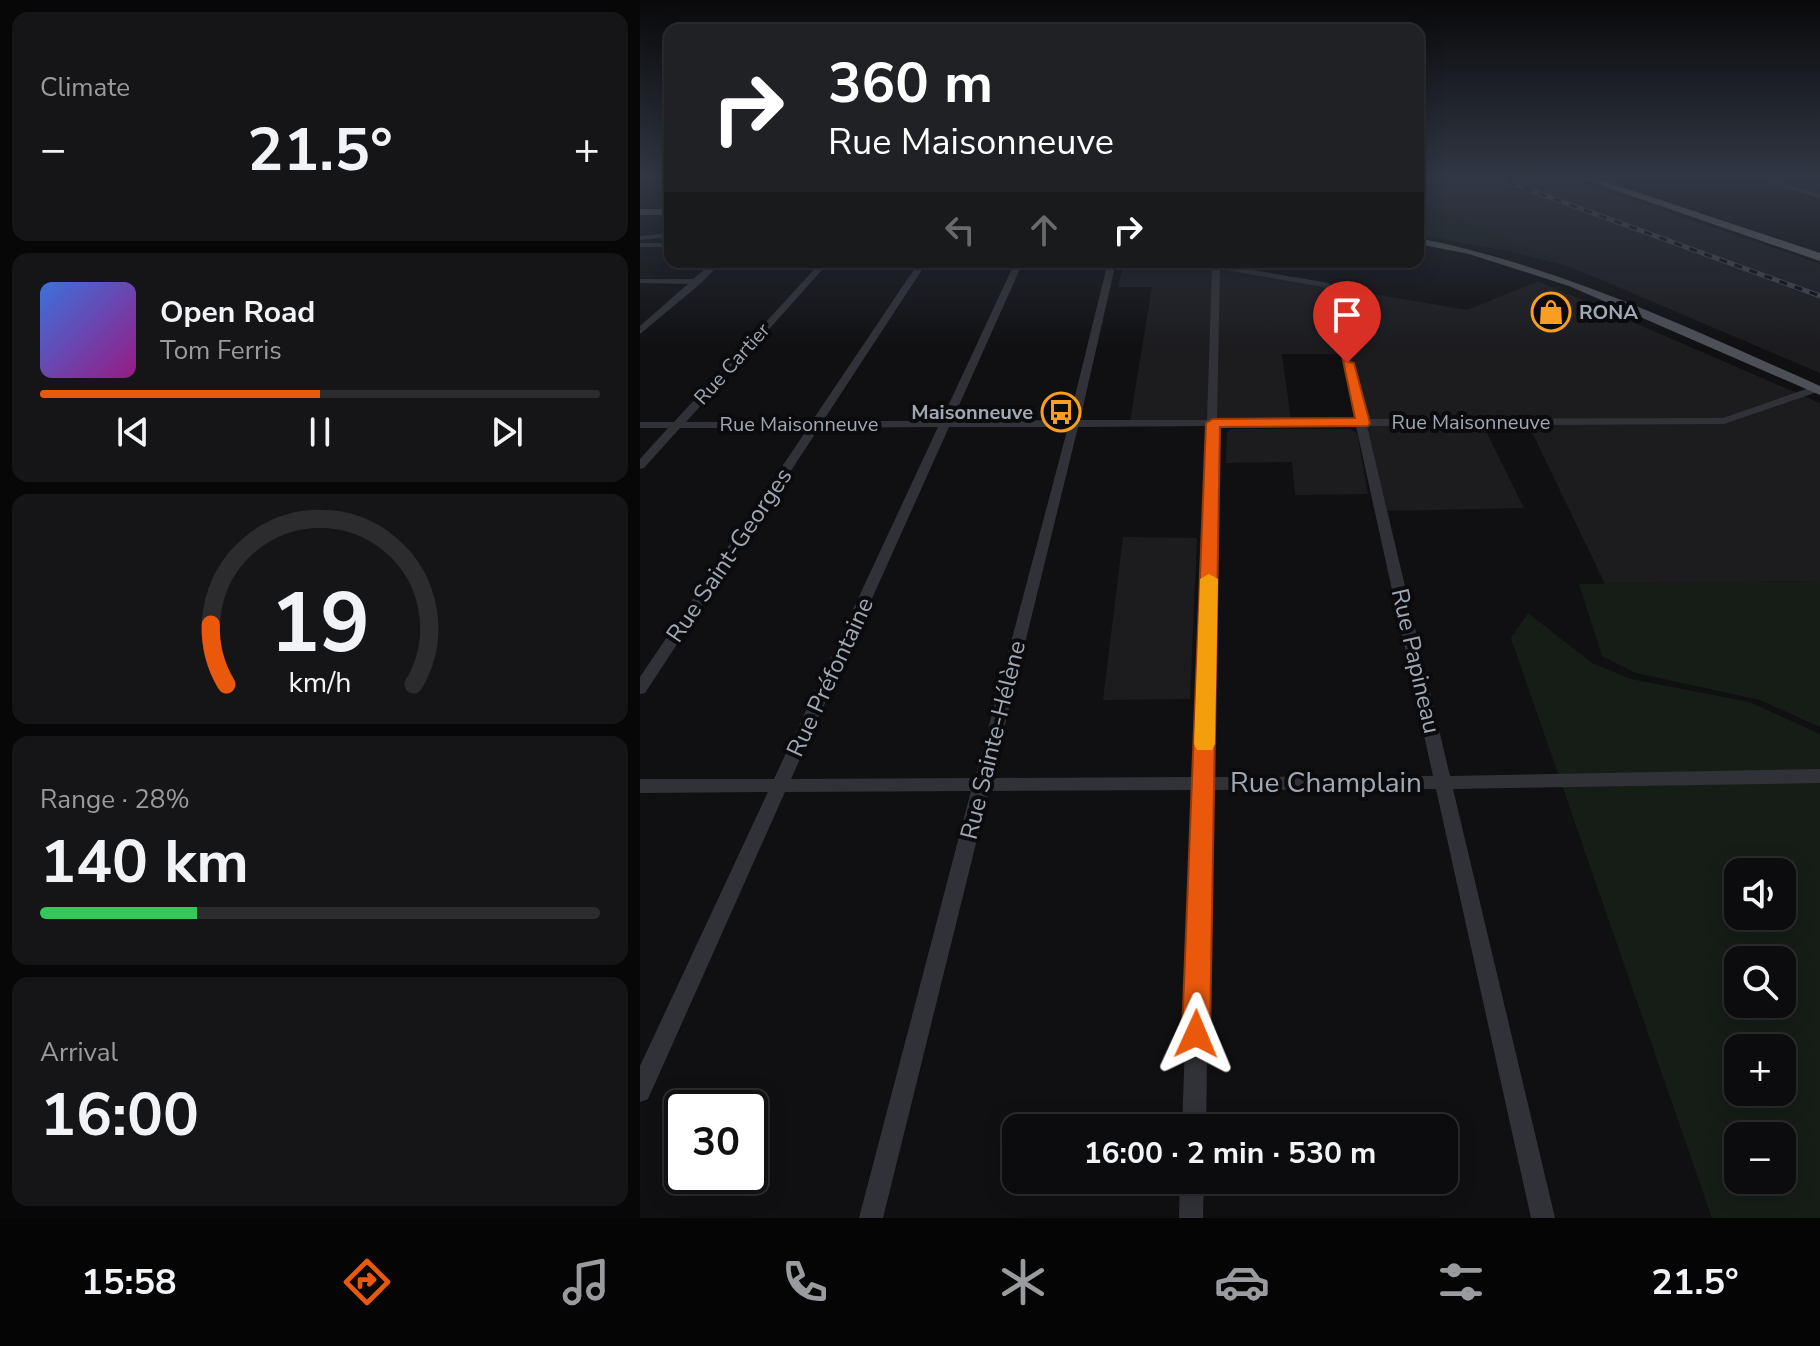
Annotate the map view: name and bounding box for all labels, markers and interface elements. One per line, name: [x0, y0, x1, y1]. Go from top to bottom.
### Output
text: 360 m: [828, 45, 993, 122]
icon: right: [696, 56, 800, 160]
text: Climate: [40, 70, 130, 105]
text: 21.5°: [247, 109, 393, 191]
text: Rue Maisonneuve: [828, 118, 1114, 167]
text: −: [40, 120, 66, 180]
text: +: [574, 120, 600, 180]
icon: left: [938, 208, 982, 252]
icon: ahead: [1022, 208, 1066, 252]
icon: right: [1106, 208, 1150, 252]
pin: [1313, 281, 1381, 363]
shop icon: RONA: [1530, 291, 1572, 333]
text: Open Road: [160, 292, 315, 333]
icon: arrive: [1325, 293, 1369, 337]
place label: RONA: [1579, 299, 1638, 326]
street label: Rue Cartier: [688, 317, 776, 411]
text: Tom Ferris: [160, 333, 282, 368]
bus stop icon: Maisonneuve: [1040, 391, 1082, 433]
place label: Maisonneuve: [911, 399, 1033, 426]
street label: Rue Maisonneuve: [1392, 409, 1550, 436]
icon: previous: [111, 410, 155, 454]
icon: pause: [298, 410, 342, 454]
icon: next: [485, 410, 529, 454]
street label: Rue Maisonneuve: [720, 411, 878, 438]
street label: Rue Saint-Georges: [659, 462, 799, 648]
text: 19: [270, 567, 370, 680]
street label: Rue Papineau: [1384, 585, 1448, 737]
street label: Rue Préfontaine: [779, 592, 881, 762]
street label: Rue Sainte-Hélène: [953, 637, 1033, 843]
text: km/h: [289, 663, 351, 702]
street label: Rue Champlain: [1230, 764, 1422, 802]
text: Range · 28%: [40, 782, 190, 817]
text: 140 km: [40, 821, 249, 903]
map controls: [1724, 858, 1796, 1194]
button: sound: [1724, 858, 1796, 930]
button: search: [1724, 946, 1796, 1018]
position arrow: [1154, 992, 1238, 1076]
button: +: [1724, 1034, 1796, 1106]
text: Arrival: [40, 1035, 118, 1070]
text: 16:00: [40, 1074, 199, 1156]
speed limit sign: 30: [664, 1090, 768, 1194]
button: −: [1724, 1122, 1796, 1194]
text: 16:00 · 2 min · 530 m: [1084, 1133, 1376, 1174]
icon: directions: [339, 1254, 395, 1310]
icon: music: [558, 1254, 614, 1310]
icon: phone: [777, 1254, 833, 1310]
icon: climate: [995, 1254, 1051, 1310]
icon: car: [1214, 1254, 1270, 1310]
icon: filters: [1433, 1254, 1489, 1310]
text: 15:58: [81, 1258, 177, 1307]
text: 21.5°: [1651, 1258, 1739, 1307]

